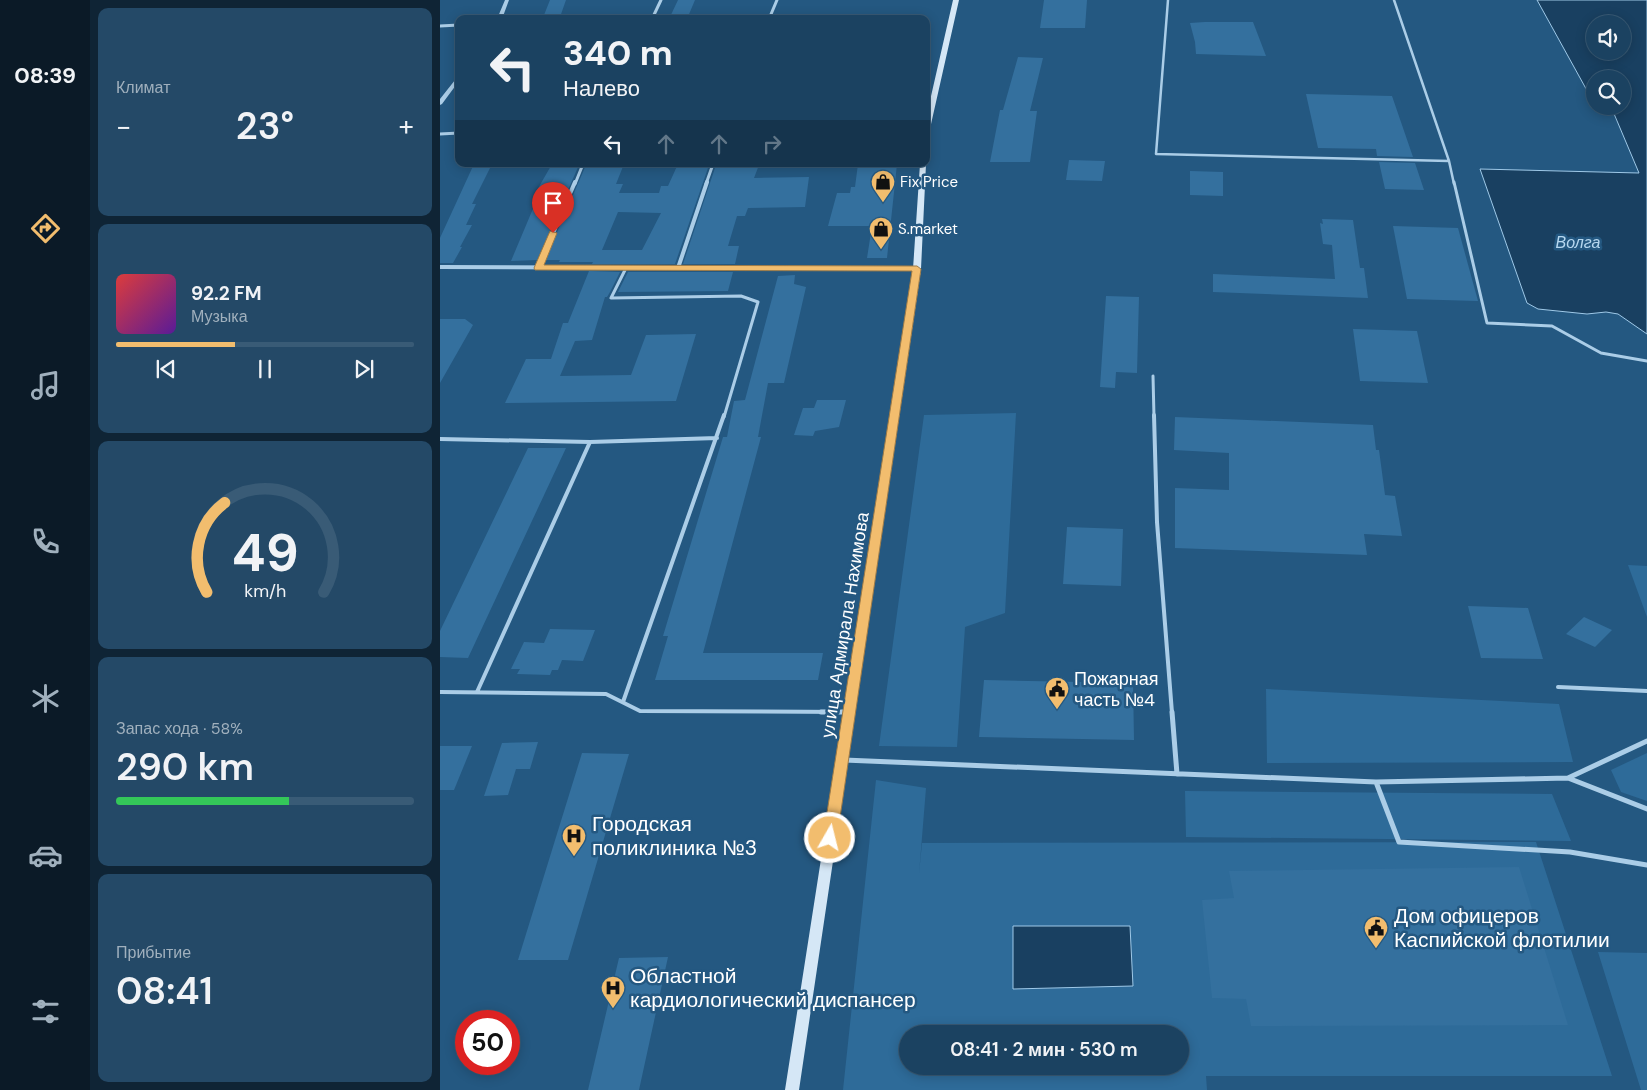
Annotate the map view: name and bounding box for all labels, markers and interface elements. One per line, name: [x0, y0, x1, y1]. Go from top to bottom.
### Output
map controls: [1586, 15, 1631, 115]
button: sound: [1586, 15, 1631, 60]
text: 340 m: [563, 30, 673, 76]
icon: left: [480, 35, 545, 100]
text: 08:39: [14, 61, 76, 90]
button: search: [1586, 70, 1631, 115]
text: Налево: [563, 74, 640, 103]
text: Климат: [116, 77, 170, 98]
text: 23°: [236, 101, 294, 151]
text: −: [116, 108, 131, 145]
text: +: [399, 108, 414, 145]
icon: left: [599, 130, 627, 158]
icon: ahead: [652, 130, 680, 158]
icon: ahead: [705, 130, 733, 158]
icon: right: [758, 130, 786, 158]
shop icon: Fix Price: [870, 169, 896, 203]
place label: Fix Price: [900, 172, 958, 192]
pin: [532, 182, 574, 233]
icon: arrive: [539, 189, 567, 217]
icon: directions: [28, 211, 63, 246]
shop icon: S.market: [868, 216, 894, 250]
place label: S.market: [898, 219, 958, 239]
water label: Волга: [1556, 232, 1601, 253]
text: 92.2 FM: [191, 281, 262, 306]
text: Музыка: [191, 306, 248, 327]
icon: previous: [152, 355, 180, 383]
icon: pause: [251, 355, 279, 383]
icon: next: [350, 355, 378, 383]
icon: music: [28, 368, 63, 403]
street label: улица Адмирала Нахимова: [815, 509, 875, 740]
text: 49: [232, 519, 298, 587]
icon: phone: [28, 524, 63, 559]
text: km/h: [244, 579, 286, 603]
place label: Пожарная часть №4: [1074, 667, 1159, 712]
public building icon: Пожарная часть №4: [1044, 676, 1070, 710]
icon: climate: [28, 681, 63, 716]
text: Запас хода · 58%: [116, 718, 243, 739]
text: 290 km: [116, 742, 254, 792]
place label: Городская поликлиника №3: [592, 810, 757, 862]
position arrow: [803, 811, 855, 863]
hospital icon: Городская поликлиника №3: [561, 823, 587, 857]
icon: car: [28, 838, 63, 873]
place label: Дом офицеров Каспийской флотилии: [1394, 902, 1610, 954]
public building icon: Дом офицеров Каспийской флотилии: [1363, 915, 1389, 949]
text: Прибытие: [116, 942, 191, 963]
place label: Областной кардиологический диспансер: [630, 962, 916, 1014]
text: 08:41: [116, 966, 213, 1016]
hospital icon: Областной кардиологический диспансер: [600, 975, 626, 1009]
icon: filters: [28, 994, 63, 1029]
speed limit sign: 50: [455, 1010, 520, 1075]
text: 08:41 · 2 мин · 530 m: [950, 1037, 1138, 1062]

